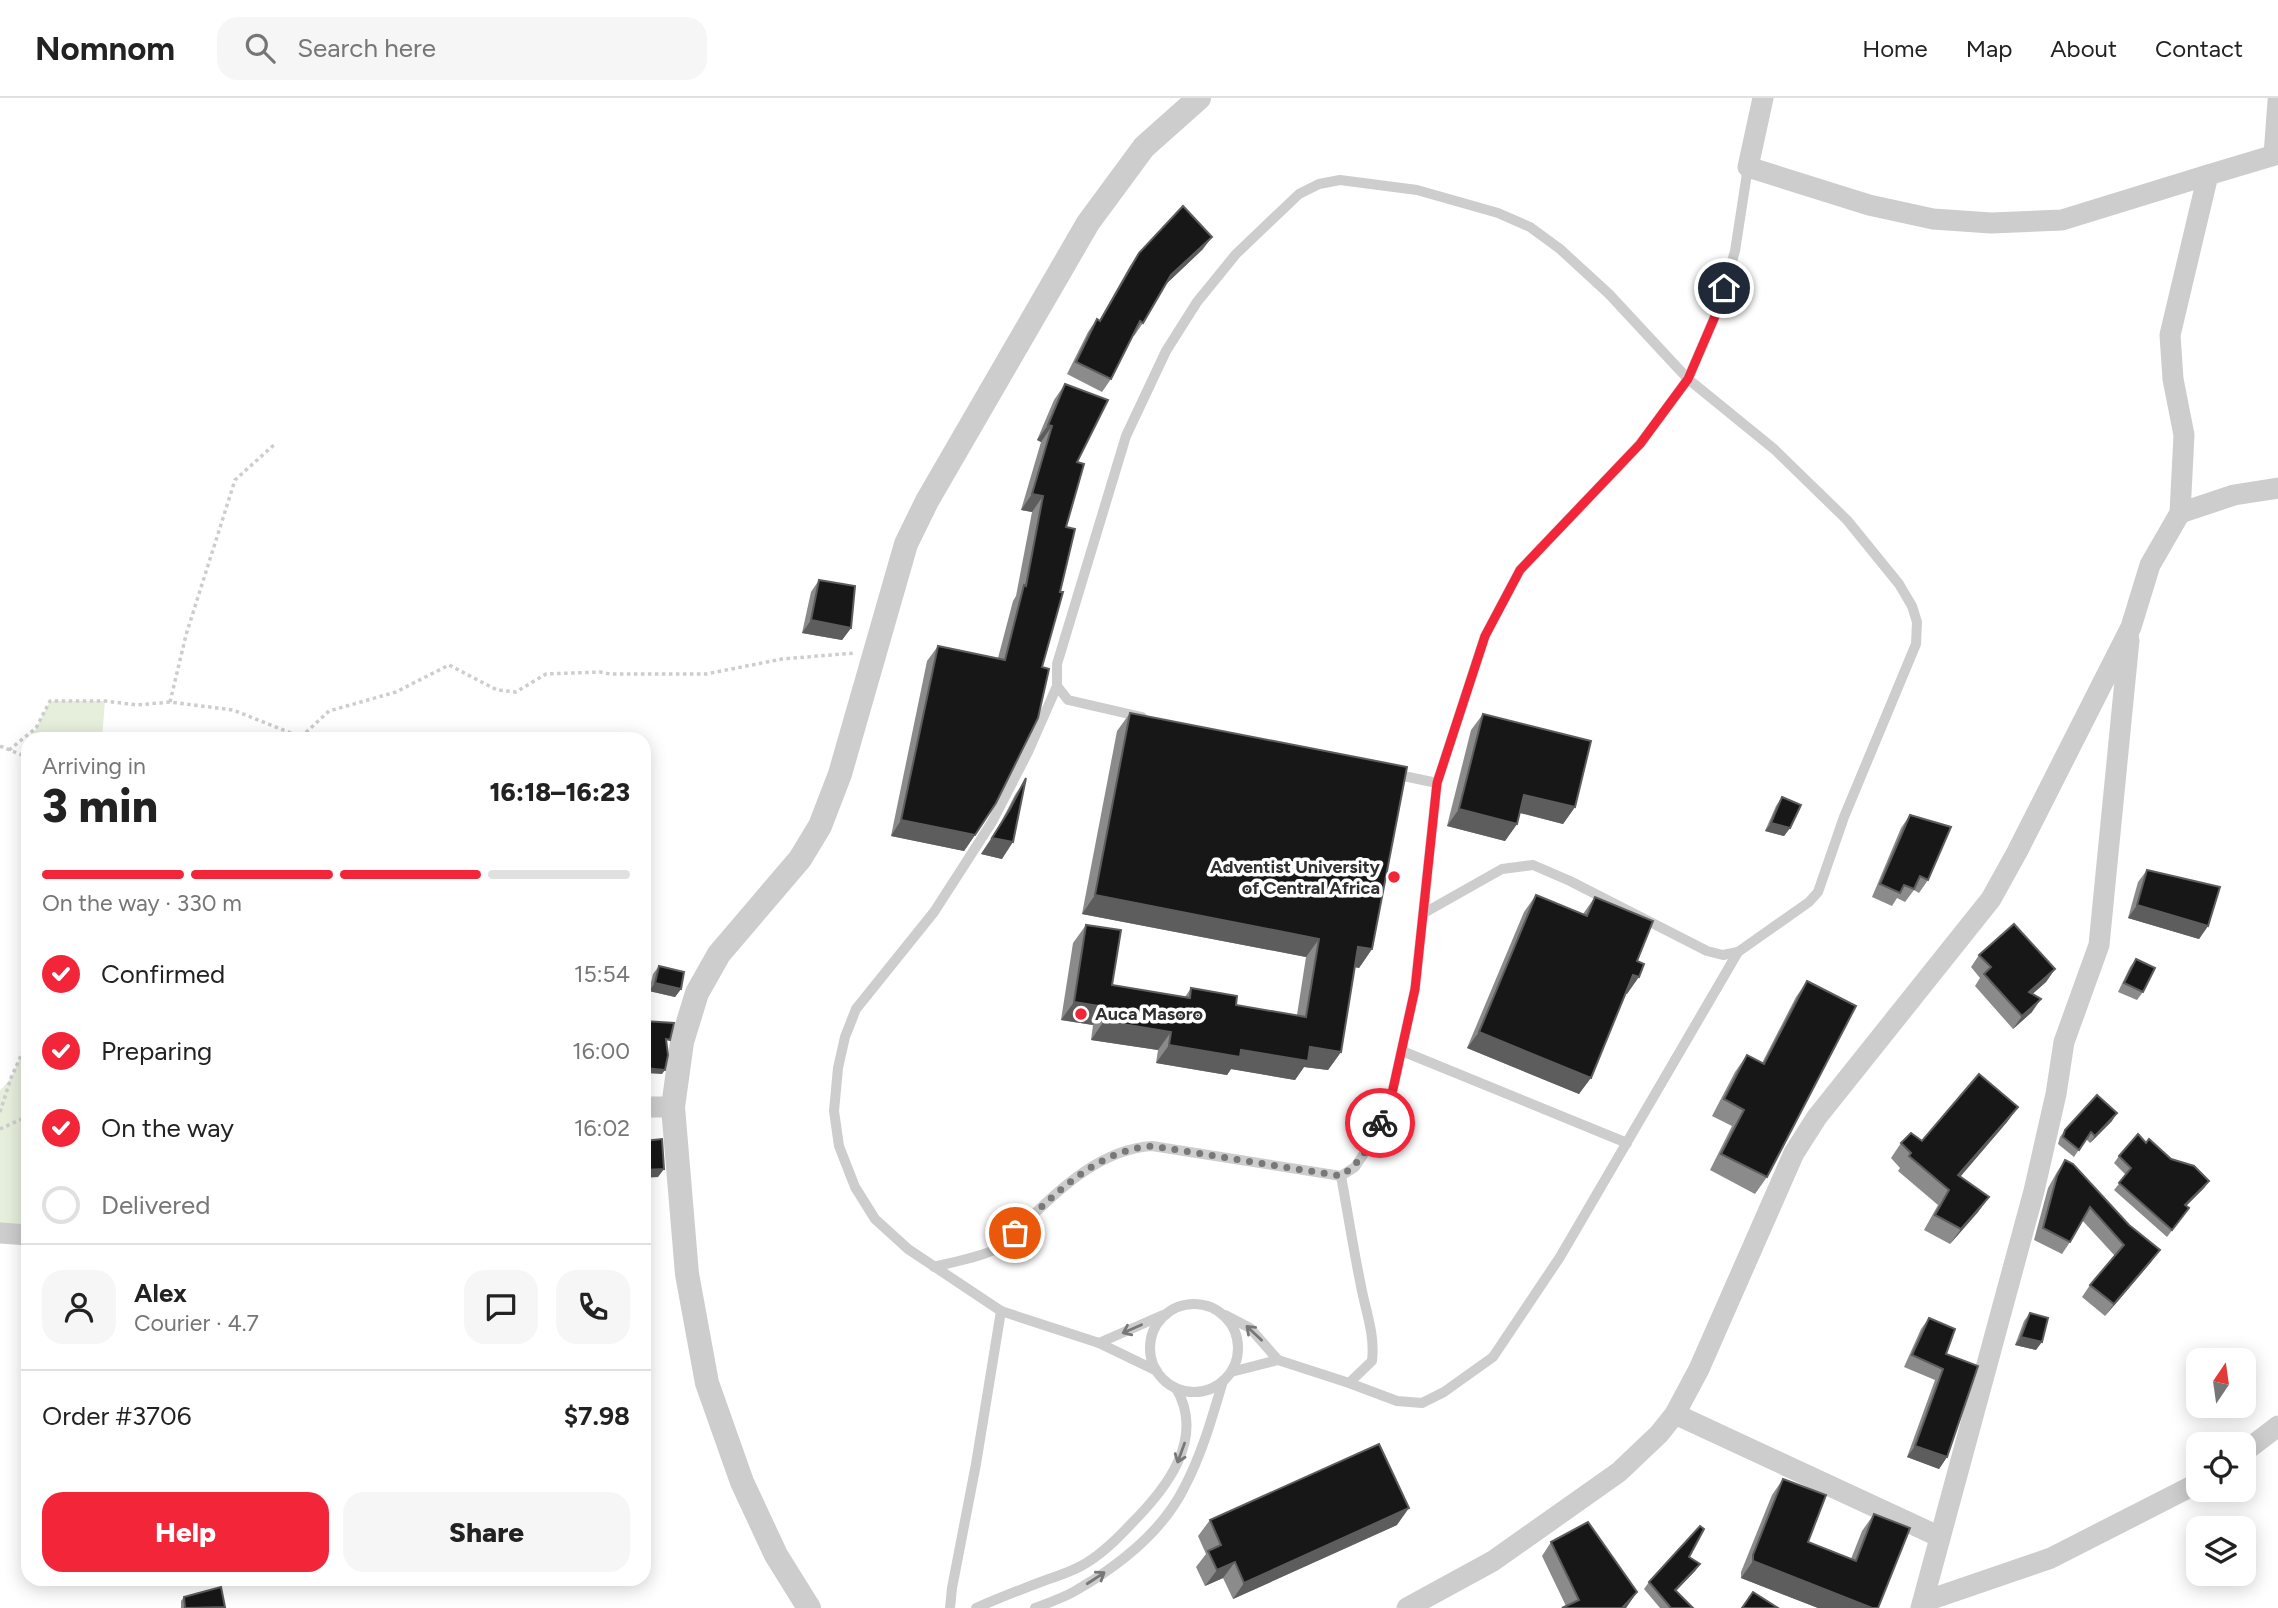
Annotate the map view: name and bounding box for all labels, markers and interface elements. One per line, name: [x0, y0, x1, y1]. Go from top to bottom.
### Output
search box: [217, 17, 707, 80]
text: Nomnom: [35, 29, 175, 68]
icon: search: [241, 29, 279, 67]
text: Search here: [297, 32, 436, 64]
text: Home: [1862, 34, 1928, 63]
text: Map: [1966, 34, 2012, 63]
text: About: [2050, 34, 2117, 63]
text: Contact: [2155, 34, 2243, 63]
pin: [1694, 258, 1754, 318]
icon: home: [1705, 269, 1743, 307]
text: Arriving in: [42, 752, 146, 780]
text: 16:18–16:23: [489, 776, 630, 808]
text: 3 min: [42, 778, 158, 834]
place label: Adventist University of Central Africa: [1210, 856, 1381, 899]
marker: Adventist University of Central Africa: [1386, 869, 1402, 885]
text: On the way · 330 m: [42, 889, 242, 917]
icon: check: [42, 955, 80, 993]
text: Confirmed: [101, 958, 225, 990]
text: 15:54: [574, 960, 630, 988]
place label: Auca Masoro: [1095, 1003, 1203, 1025]
marker: Auca Masoro: [1073, 1006, 1089, 1022]
icon: check: [42, 1032, 80, 1070]
text: Preparing: [101, 1035, 212, 1067]
text: 16:00: [572, 1037, 630, 1065]
courier: [1345, 1088, 1415, 1158]
icon: bike: [1361, 1104, 1399, 1142]
icon: check: [42, 1109, 80, 1147]
text: On the way: [101, 1112, 234, 1144]
text: 16:02: [574, 1114, 630, 1142]
text: Delivered: [101, 1189, 210, 1221]
pin: [985, 1203, 1045, 1263]
icon: bag: [996, 1214, 1034, 1252]
button: person: [42, 1270, 116, 1344]
button: chat: [464, 1270, 538, 1344]
button: phone: [556, 1270, 630, 1344]
text: Alex: [134, 1277, 187, 1309]
text: Courier · 4.7: [134, 1309, 259, 1337]
one-way arrow: [1122, 1323, 1143, 1336]
one-way arrow: [1245, 1325, 1263, 1341]
north arrow: [2186, 1348, 2256, 1418]
map controls: [2186, 1348, 2256, 1586]
text: Order #3706: [42, 1400, 191, 1432]
text: $7.98: [564, 1400, 630, 1432]
button: locate: [2186, 1432, 2256, 1502]
one-way arrow: [1174, 1441, 1186, 1463]
button: Help: [42, 1492, 329, 1572]
button: Share: [343, 1492, 630, 1572]
button: layers: [2186, 1516, 2256, 1586]
one-way arrow: [1085, 1570, 1105, 1584]

